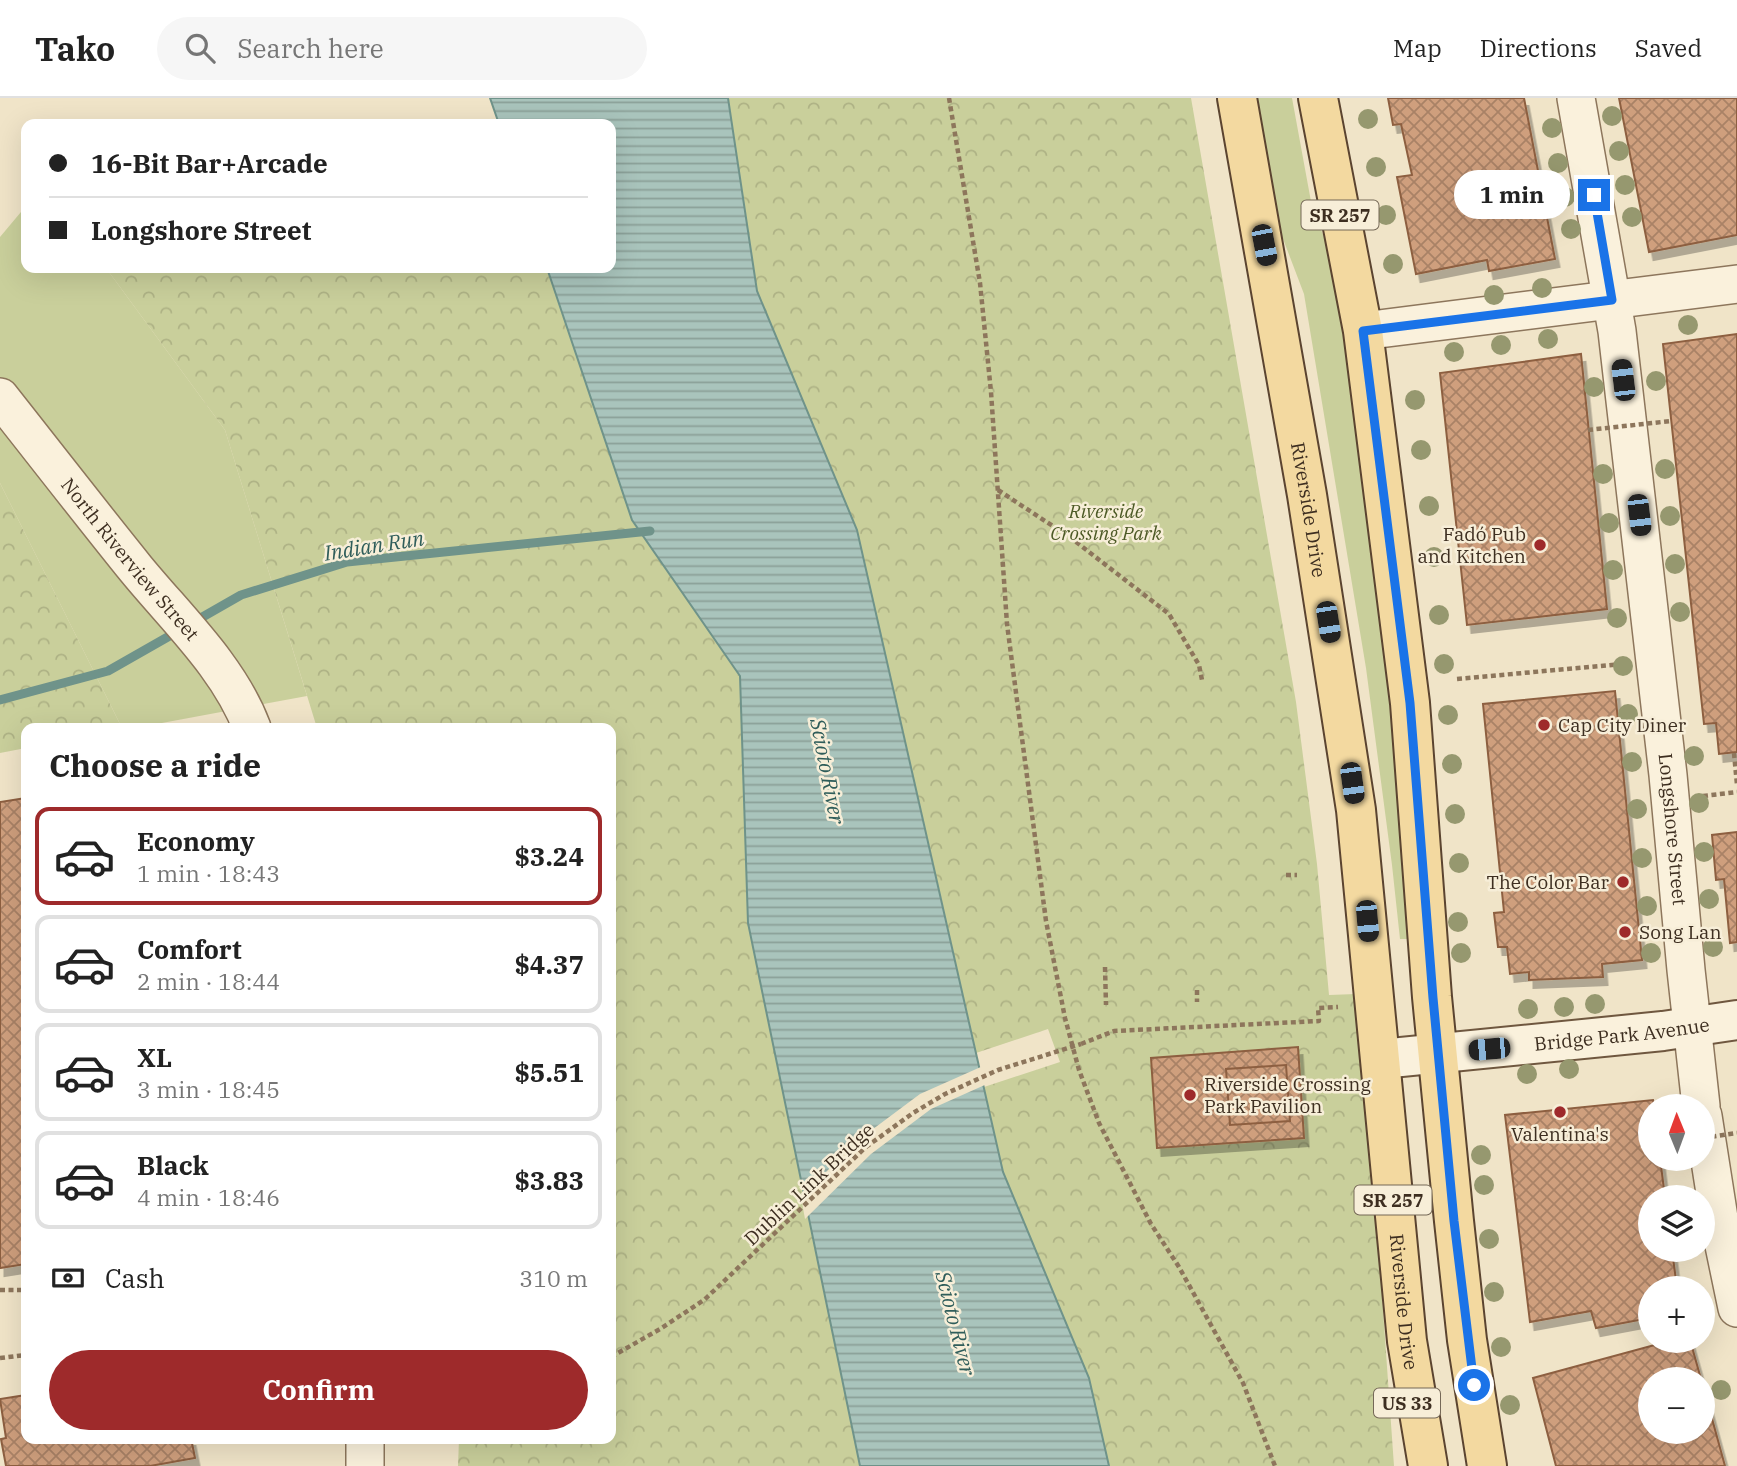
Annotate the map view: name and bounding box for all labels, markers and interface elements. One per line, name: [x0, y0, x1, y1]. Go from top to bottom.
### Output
search box: [157, 17, 647, 80]
text: Tako: [35, 27, 115, 70]
icon: search: [181, 29, 219, 67]
text: Search here: [237, 31, 384, 65]
text: Map: [1393, 32, 1442, 64]
text: Directions: [1480, 32, 1597, 64]
text: Saved: [1635, 32, 1702, 64]
text: 16-Bit Bar+Arcade: [91, 146, 328, 180]
callout: 1 min: [1454, 170, 1570, 220]
text: 1 min: [1480, 179, 1544, 209]
route end: [1578, 179, 1610, 211]
road number: SR 257: [1302, 201, 1378, 230]
text: Longshore Street: [91, 213, 311, 247]
car: [1250, 222, 1279, 268]
car: [1611, 358, 1636, 402]
street label: Riverside Drive: [1286, 440, 1332, 579]
street label: North Riverview Street: [56, 473, 205, 646]
car: [1627, 493, 1652, 537]
park label: Riverside Crossing Park: [1050, 499, 1163, 545]
place label: Fadó Pub and Kitchen: [1417, 522, 1526, 568]
water label: Indian Run: [321, 523, 426, 567]
marker: Fadó Pub and Kitchen: [1532, 537, 1548, 553]
car: [1315, 600, 1342, 644]
place label: Cap City Diner: [1558, 713, 1687, 737]
water label: Scioto River: [804, 715, 852, 827]
marker: Cap City Diner: [1536, 717, 1552, 733]
text: Choose a ride: [49, 744, 261, 786]
street label: Longshore Street: [1654, 752, 1692, 907]
car: [1339, 761, 1366, 805]
text: Economy: [137, 824, 255, 858]
icon: car: [53, 825, 116, 888]
text: $3.24: [514, 839, 584, 873]
text: 1 min · 18:43: [137, 858, 280, 888]
place label: The Color Bar: [1487, 870, 1610, 894]
marker: The Color Bar: [1615, 874, 1631, 890]
car: [1355, 899, 1380, 943]
place label: Song Lan: [1639, 920, 1722, 944]
marker: Song Lan: [1617, 924, 1633, 940]
text: Comfort: [137, 932, 242, 966]
icon: car: [53, 933, 116, 996]
text: $4.37: [514, 947, 584, 981]
text: 2 min · 18:44: [137, 966, 280, 996]
street label: Bridge Park Avenue: [1533, 1012, 1711, 1056]
car: [1468, 1037, 1511, 1061]
text: XL: [137, 1040, 172, 1074]
icon: car: [53, 1041, 116, 1104]
text: $5.51: [514, 1055, 584, 1089]
place label: Riverside Crossing Park Pavilion: [1204, 1072, 1371, 1118]
text: 3 min · 18:45: [137, 1074, 280, 1104]
marker: Riverside Crossing Park Pavilion: [1182, 1087, 1198, 1103]
north arrow: [1638, 1094, 1715, 1171]
map controls: [1638, 1094, 1715, 1444]
marker: Valentina's: [1552, 1104, 1568, 1120]
street label: Dublin Link Bridge: [739, 1118, 879, 1250]
place label: Valentina's: [1511, 1122, 1609, 1146]
text: Black: [137, 1148, 209, 1182]
icon: car: [53, 1149, 116, 1212]
text: $3.83: [514, 1163, 584, 1197]
text: 4 min · 18:46: [137, 1182, 280, 1212]
road number: SR 257: [1354, 1185, 1432, 1214]
button: layers: [1638, 1185, 1715, 1262]
street label: Riverside Drive: [1385, 1233, 1424, 1372]
icon: cash: [49, 1259, 87, 1297]
text: Cash: [105, 1261, 165, 1295]
text: 310 m: [519, 1263, 588, 1293]
water label: Scioto River: [929, 1267, 983, 1379]
button: +: [1638, 1276, 1715, 1353]
button: Confirm: [49, 1350, 588, 1430]
button: −: [1638, 1367, 1715, 1444]
route start: [1458, 1369, 1490, 1401]
road number: US 33: [1374, 1388, 1440, 1418]

